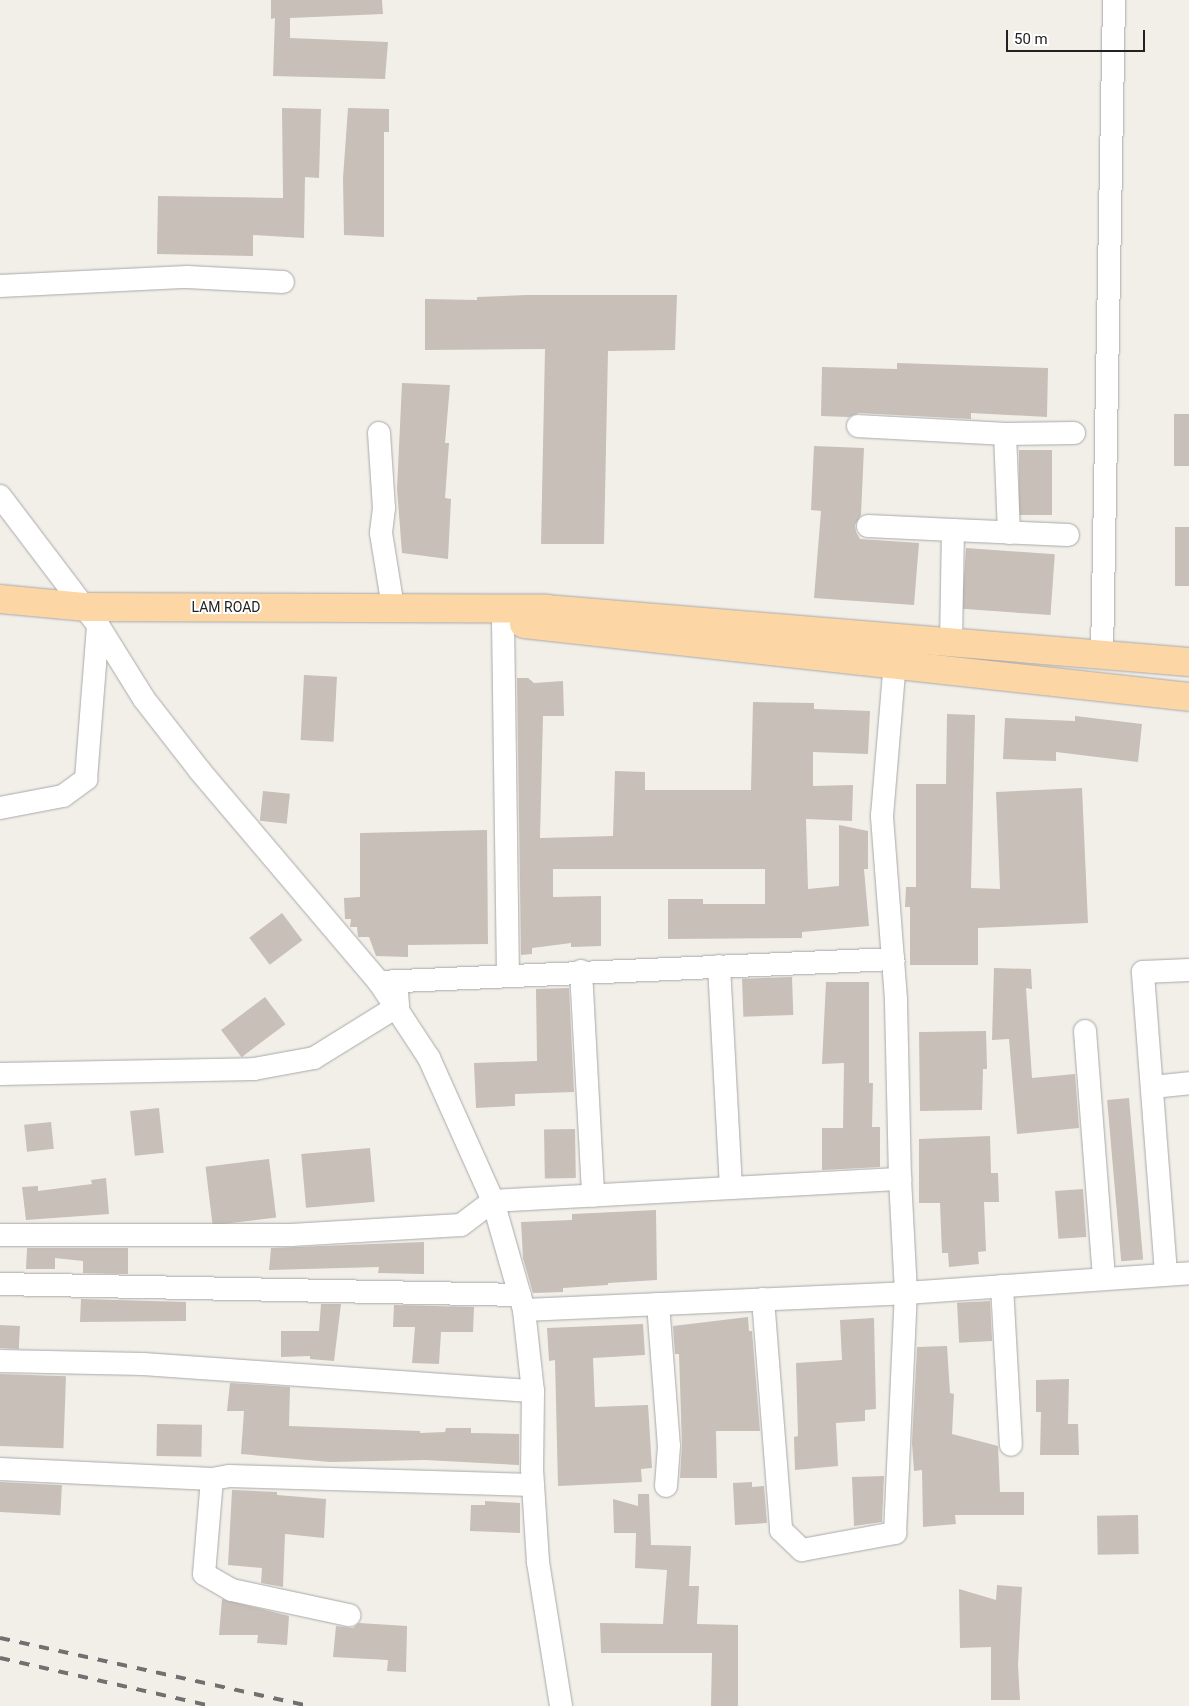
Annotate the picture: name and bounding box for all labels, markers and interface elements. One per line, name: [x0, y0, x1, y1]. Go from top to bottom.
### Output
scale bar: [1009, 20, 1148, 52]
text: 50 m: [1014, 30, 1048, 48]
street label: LAM ROAD: [192, 599, 260, 615]

